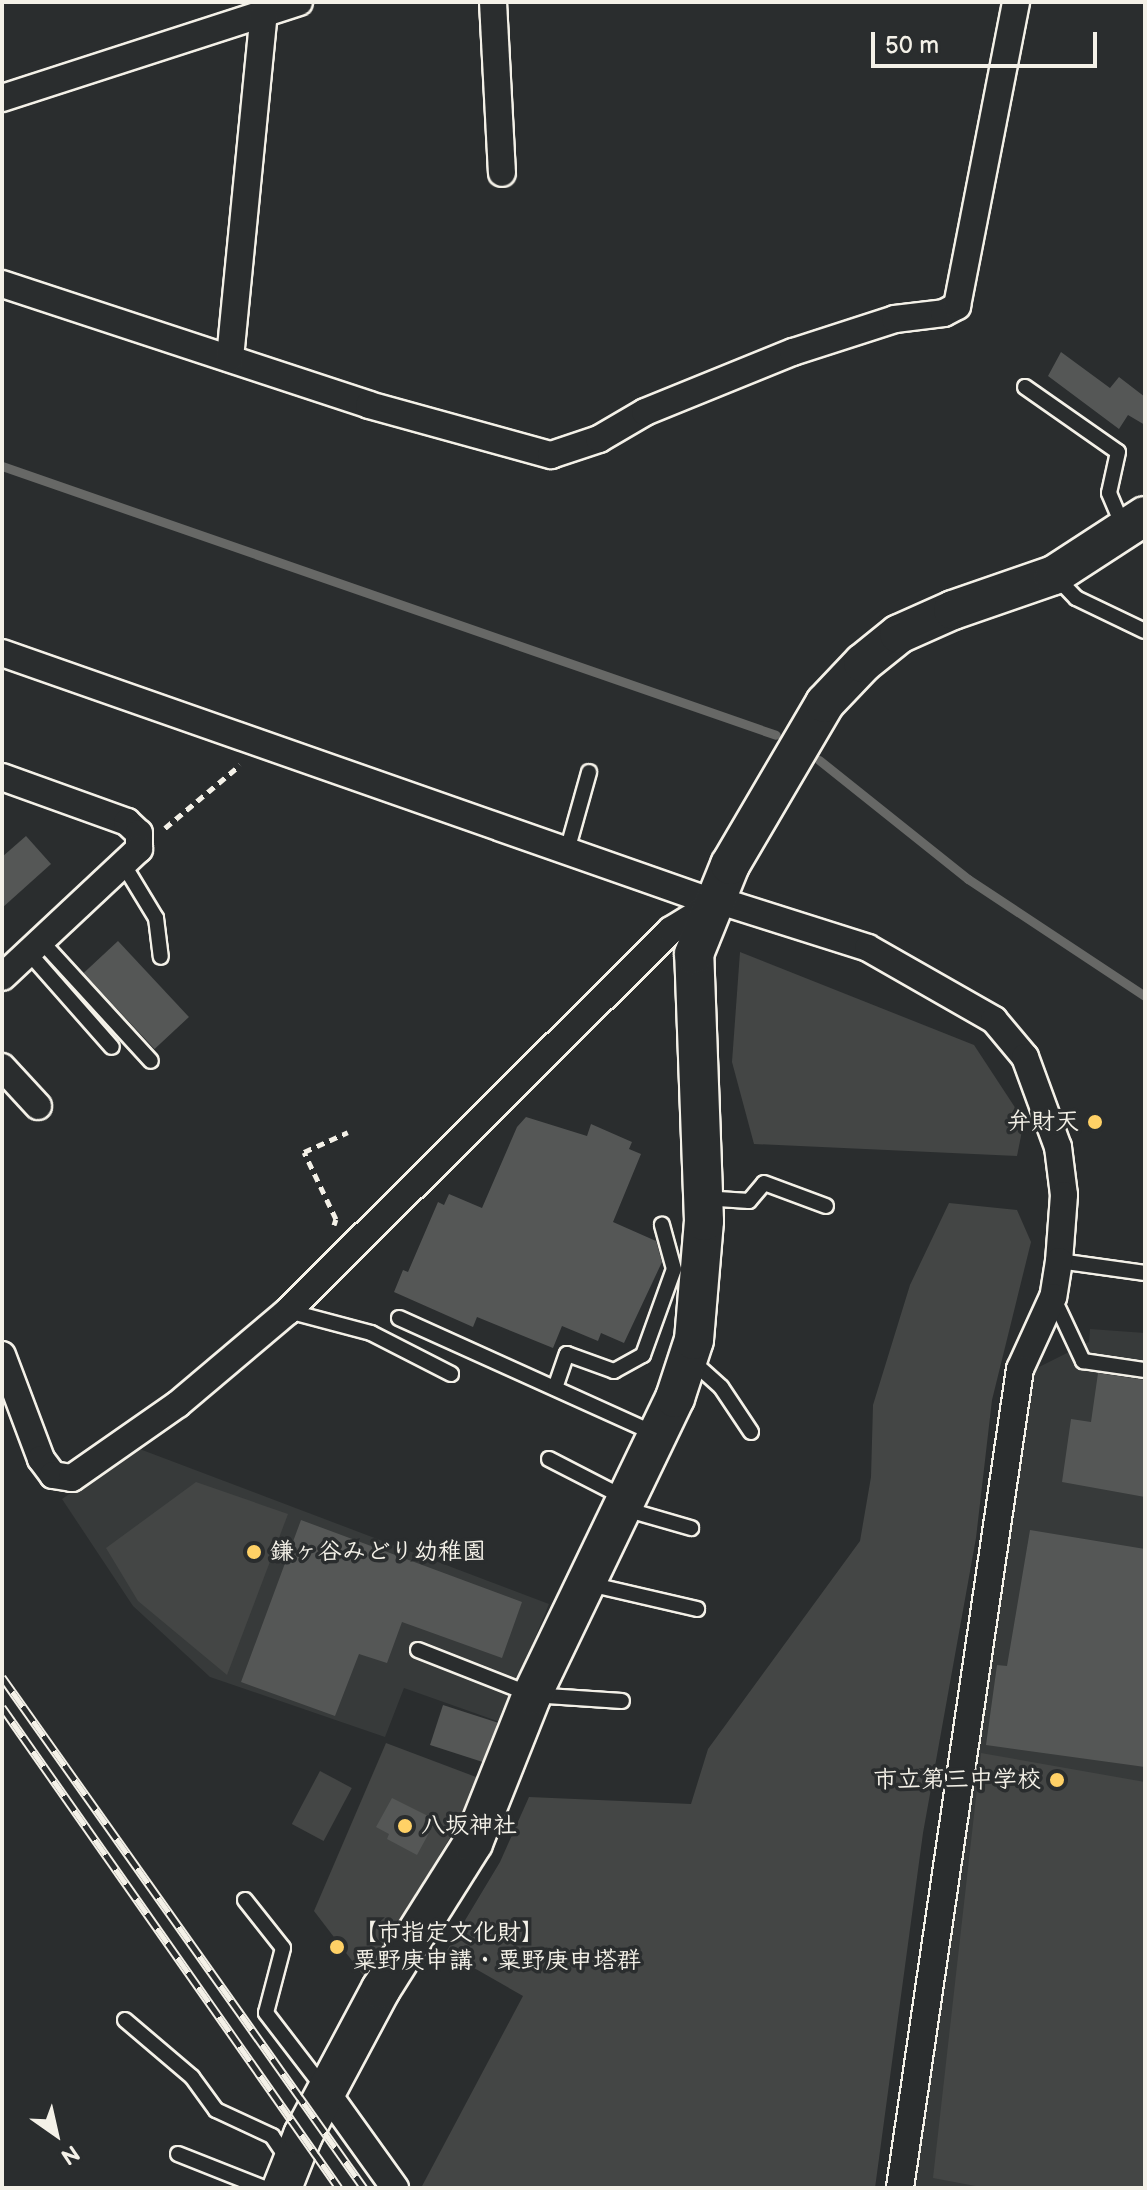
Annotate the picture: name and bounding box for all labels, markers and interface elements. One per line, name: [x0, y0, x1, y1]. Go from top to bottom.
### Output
scale bar: [875, 16, 1101, 66]
text: 50 m: [885, 31, 939, 60]
place label: 弁財天: [1007, 1108, 1079, 1136]
marker: 弁財天: [1086, 1113, 1104, 1131]
place label: 鎌ヶ谷みどり幼稚園: [270, 1538, 486, 1566]
marker: 鎌ヶ谷みどり幼稚園: [245, 1543, 263, 1561]
place label: 市立第三中学校: [873, 1766, 1041, 1794]
marker: 市立第三中学校: [1048, 1771, 1066, 1789]
place label: 八坂神社: [421, 1812, 517, 1840]
marker: 八坂神社: [396, 1817, 414, 1835]
place label: 【市指定文化財】 粟野庚申講・粟野庚申塔群: [353, 1919, 641, 1975]
marker: 【市指定文化財】 粟野庚申講・粟野庚申塔群: [328, 1938, 346, 1956]
north arrow: [16, 2094, 96, 2174]
text: N: [55, 2138, 84, 2170]

